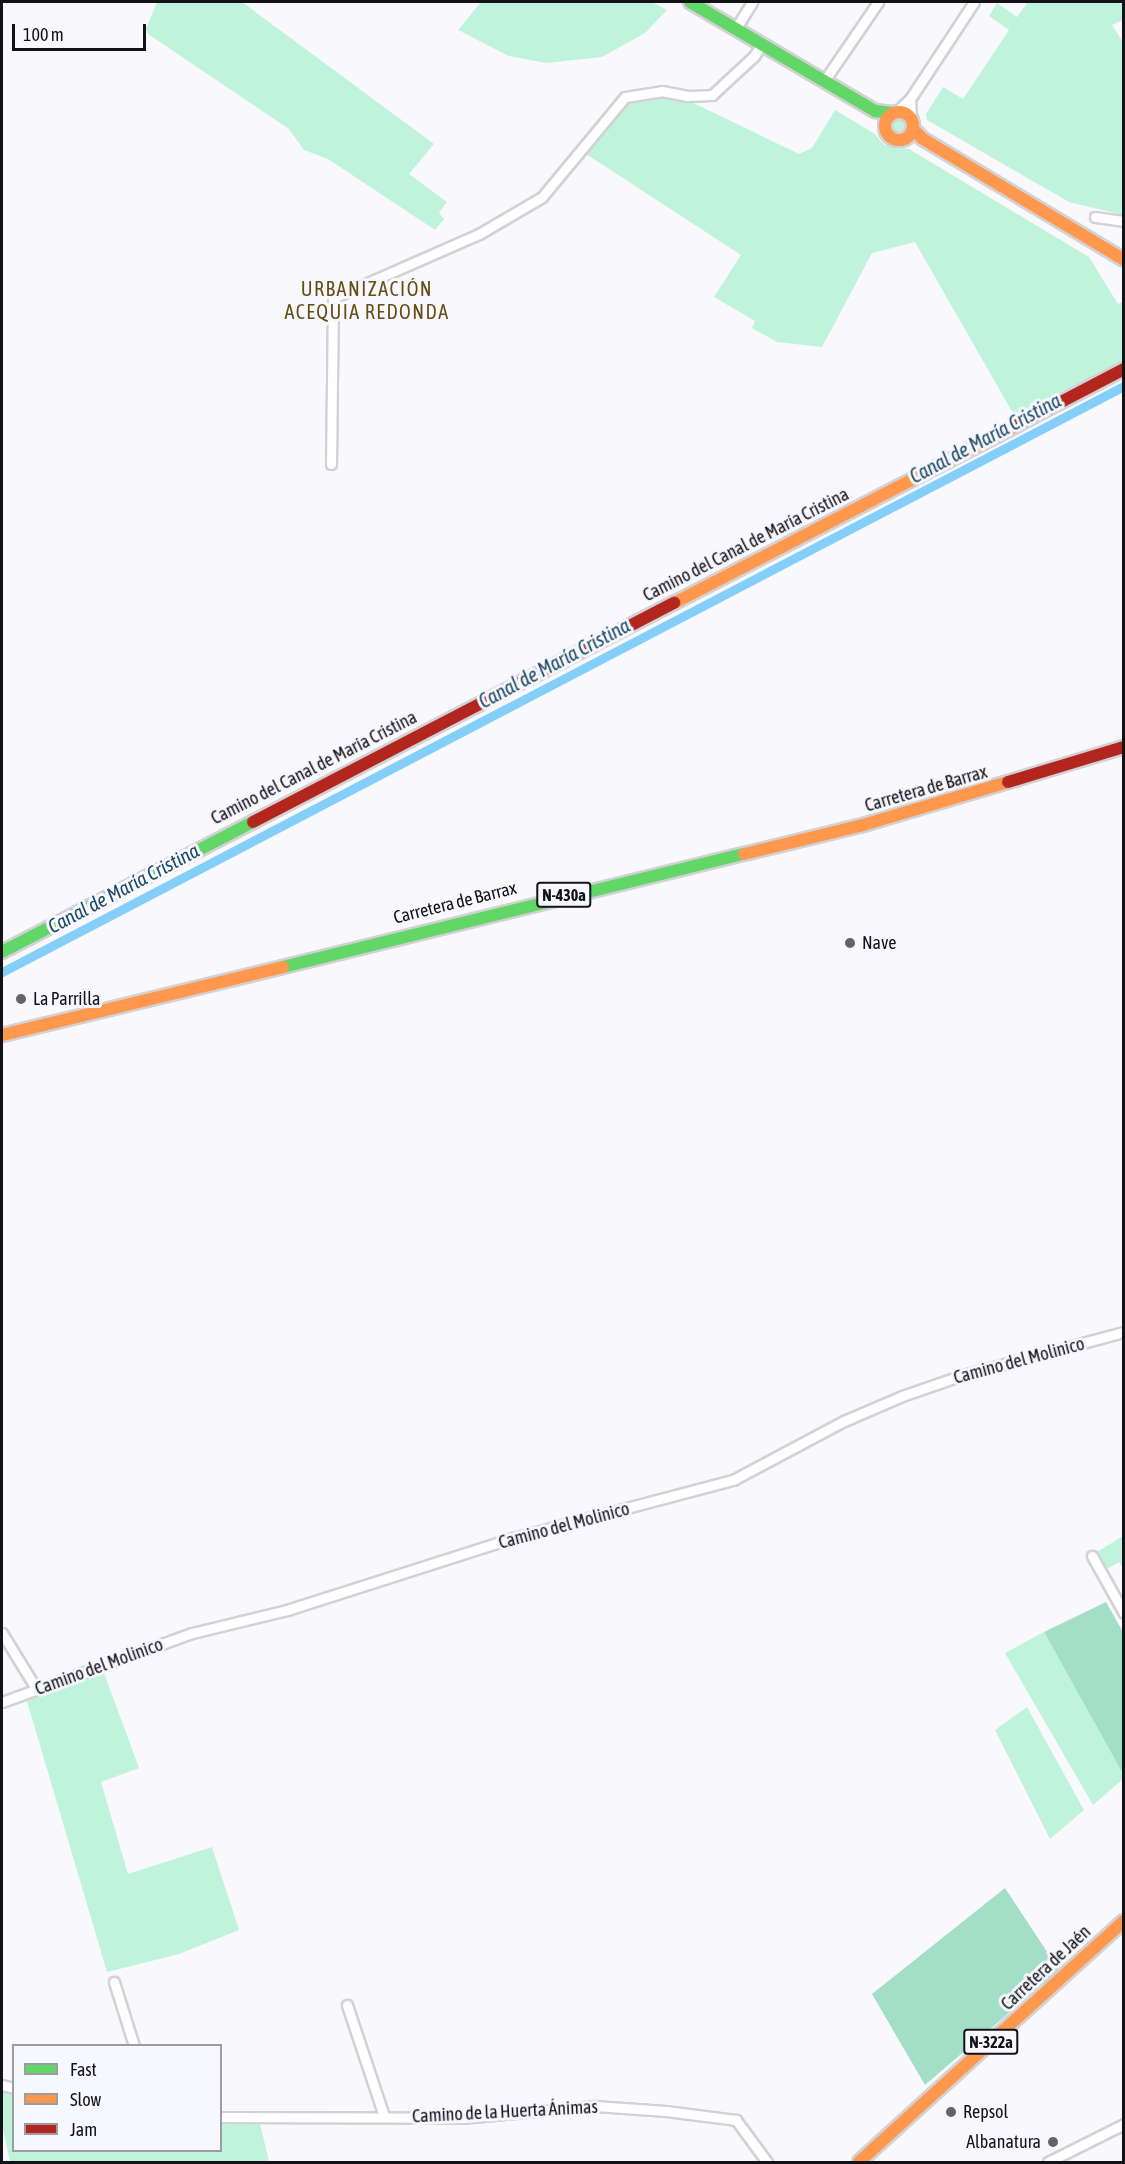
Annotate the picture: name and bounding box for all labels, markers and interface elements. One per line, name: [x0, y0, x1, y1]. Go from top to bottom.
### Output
scale bar: [15, 12, 148, 50]
text: 100 m: [23, 24, 64, 45]
district label: URBANIZACIÓN ACEQUIA REDONDA: [284, 276, 450, 323]
water label: Canal de María Cristina: [905, 388, 1065, 488]
street label: Camino del Canal de María Cristina: [639, 484, 853, 606]
water label: Canal de María Cristina: [474, 613, 634, 713]
street label: Camino del Canal de María Cristina: [207, 707, 421, 829]
street label: Carretera de Barrax: [862, 761, 990, 817]
water label: Canal de María Cristina: [43, 838, 203, 938]
street label: Carretera de Barrax: [391, 877, 519, 929]
road number: N-430a: [536, 882, 592, 908]
place label: Nave: [862, 932, 896, 954]
marker: Nave: [843, 936, 857, 950]
place label: La Parrilla: [33, 988, 100, 1010]
marker: La Parrilla: [14, 992, 28, 1006]
street label: Camino del Molinico: [951, 1333, 1087, 1389]
street label: Camino del Molinico: [496, 1498, 632, 1554]
street label: Camino del Molinico: [32, 1634, 166, 1700]
street label: Carretera de Jaén: [997, 1921, 1095, 2015]
road number: N-322a: [962, 2029, 1020, 2055]
legend: [12, 2044, 222, 2152]
text: Fast: [70, 2059, 97, 2080]
text: Slow: [70, 2089, 101, 2110]
street label: Camino de la Huerta Ánimas: [412, 2096, 598, 2128]
place label: Repsol: [963, 2101, 1008, 2123]
marker: Repsol: [944, 2105, 958, 2119]
text: Jam: [70, 2119, 97, 2140]
place label: Albanatura: [966, 2131, 1041, 2153]
marker: Albanatura: [1046, 2135, 1060, 2149]

